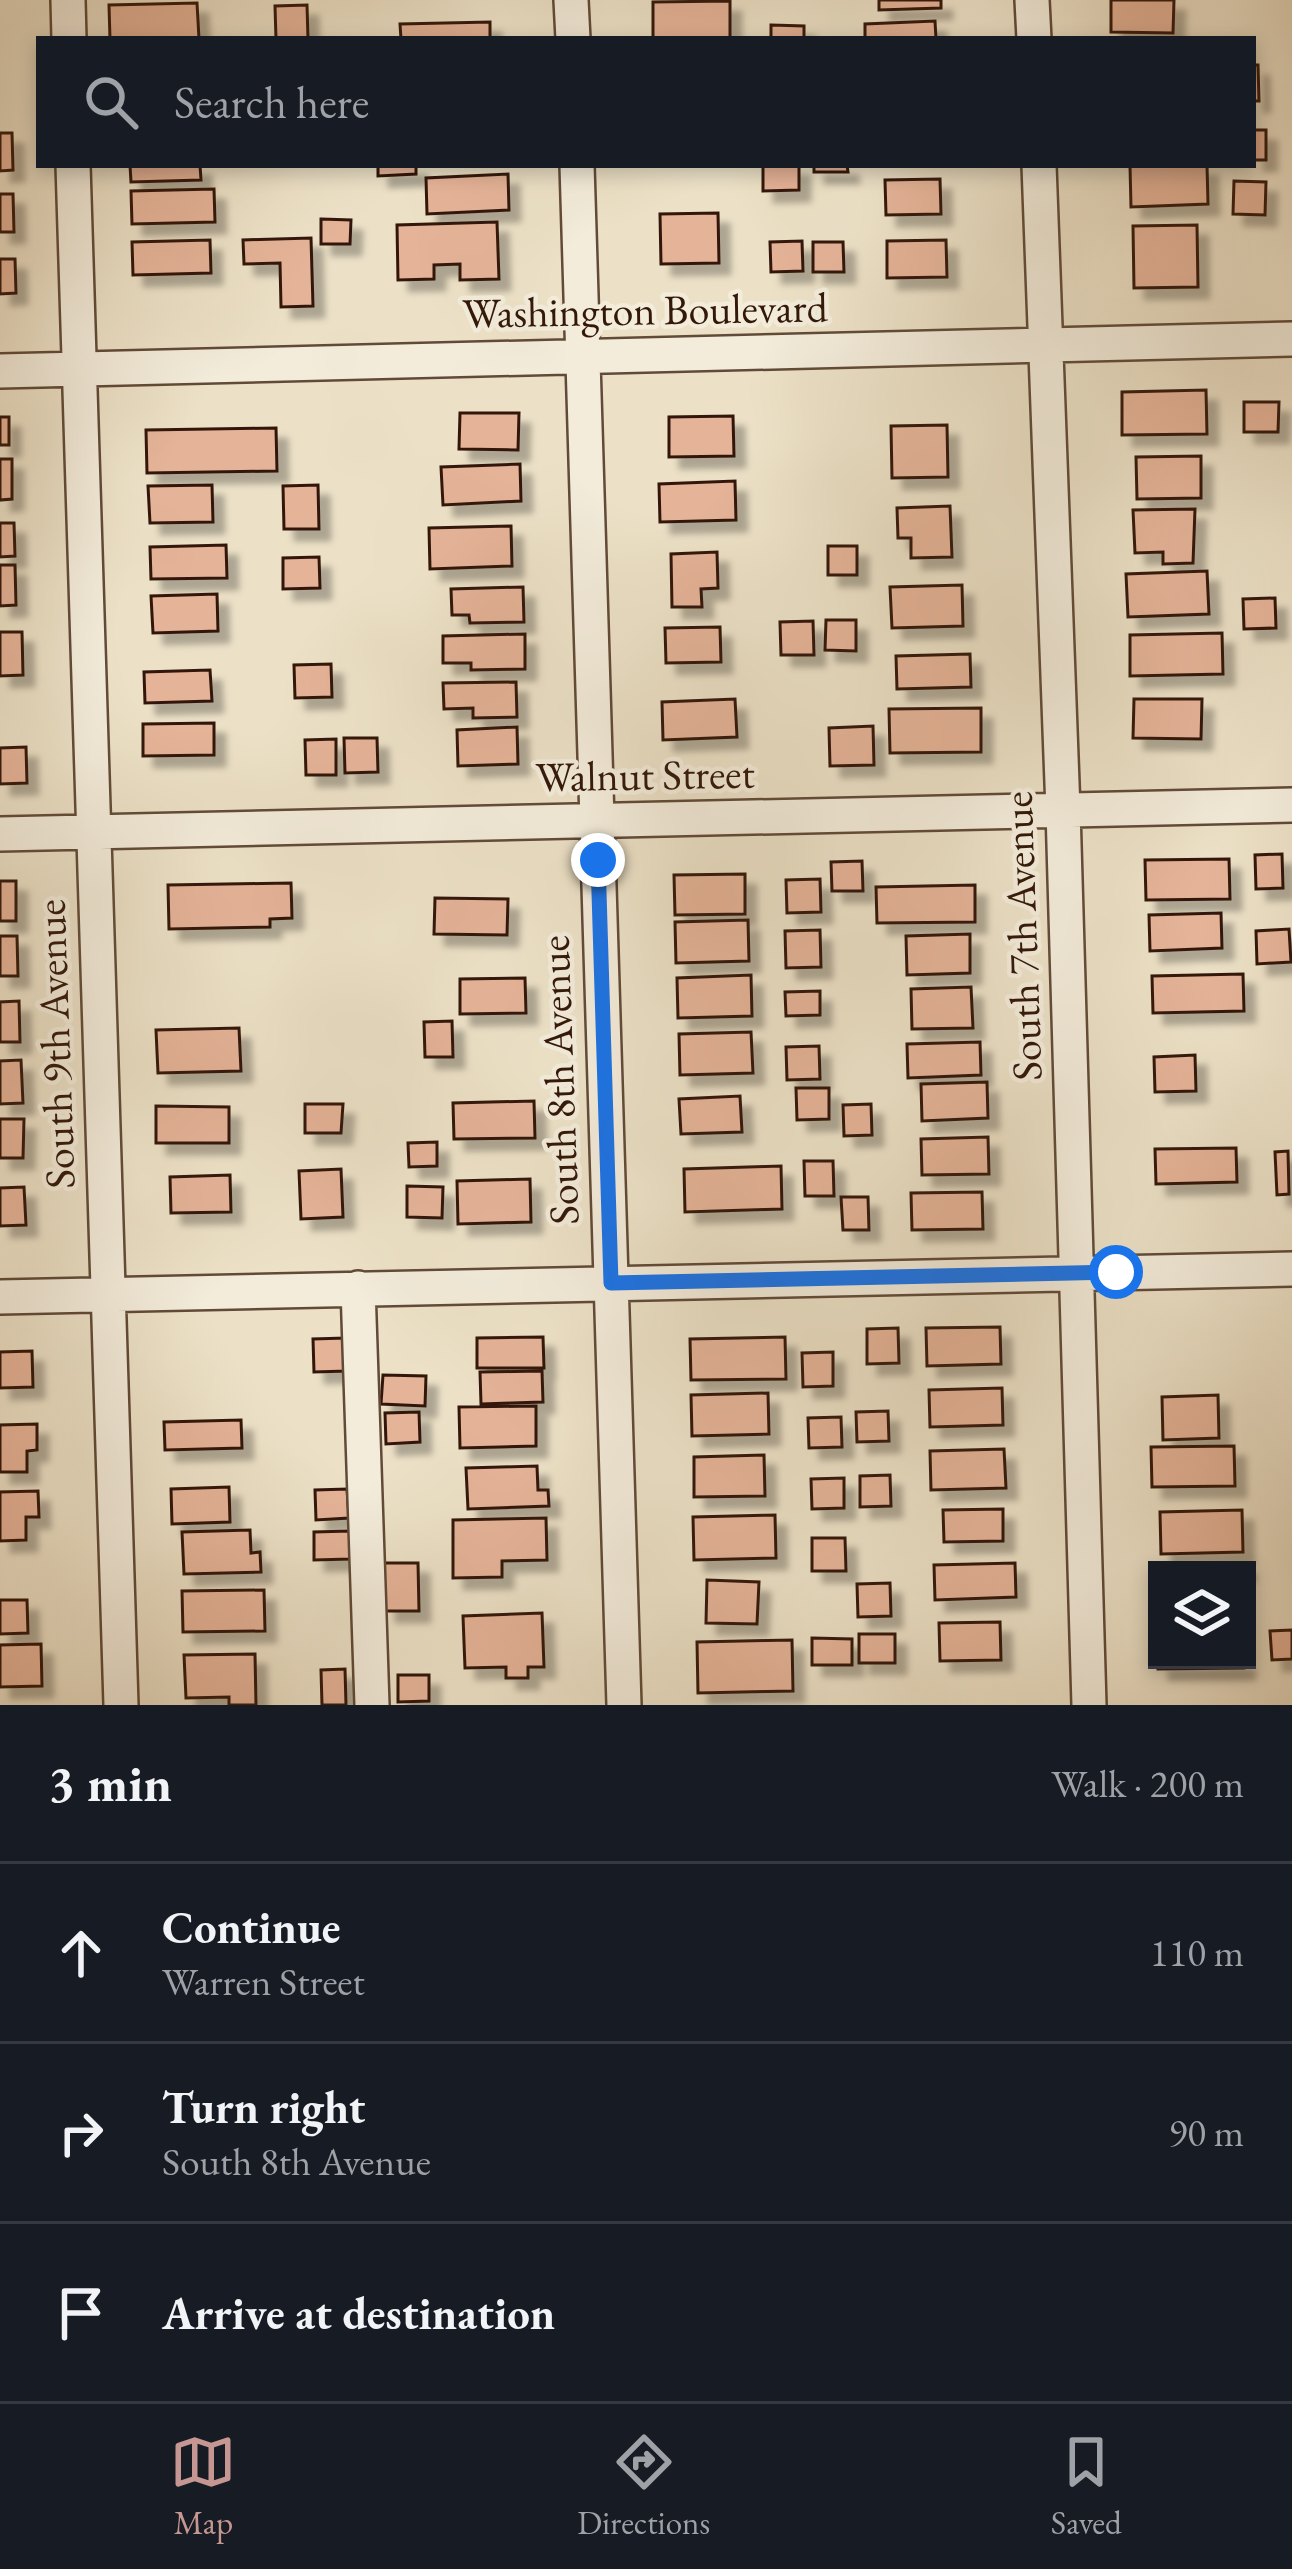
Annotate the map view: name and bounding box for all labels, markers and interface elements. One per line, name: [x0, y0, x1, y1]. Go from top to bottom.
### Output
search box: [36, 36, 1256, 168]
icon: search: [78, 69, 144, 135]
text: Search here: [174, 73, 369, 131]
street label: Washington Boulevard: [462, 279, 829, 341]
street label: Walnut Street: [535, 746, 755, 804]
street label: South 7th Avenue: [989, 790, 1055, 1082]
route end: [571, 833, 625, 887]
street label: South 9th Avenue: [22, 898, 88, 1190]
street label: South 8th Avenue: [526, 934, 592, 1226]
route start: [1089, 1245, 1143, 1299]
map controls: [1148, 1561, 1256, 1669]
button: layers: [1148, 1561, 1256, 1669]
text: 3 min: [48, 1750, 172, 1816]
text: Walk · 200 m: [1051, 1758, 1244, 1809]
text: Continue: [162, 1898, 340, 1956]
icon: ahead: [48, 1920, 114, 1986]
text: 110 m: [1150, 1927, 1244, 1978]
text: Warren Street: [162, 1956, 365, 2007]
text: Turn right: [162, 2078, 365, 2136]
icon: right: [48, 2100, 114, 2166]
text: 90 m: [1168, 2107, 1244, 2158]
text: South 8th Avenue: [162, 2136, 431, 2187]
icon: arrive: [48, 2280, 114, 2346]
text: Arrive at destination: [162, 2284, 555, 2342]
tab: Map: [170, 2429, 236, 2544]
tab: Directions: [577, 2429, 710, 2544]
tab: Saved: [1051, 2429, 1122, 2544]

